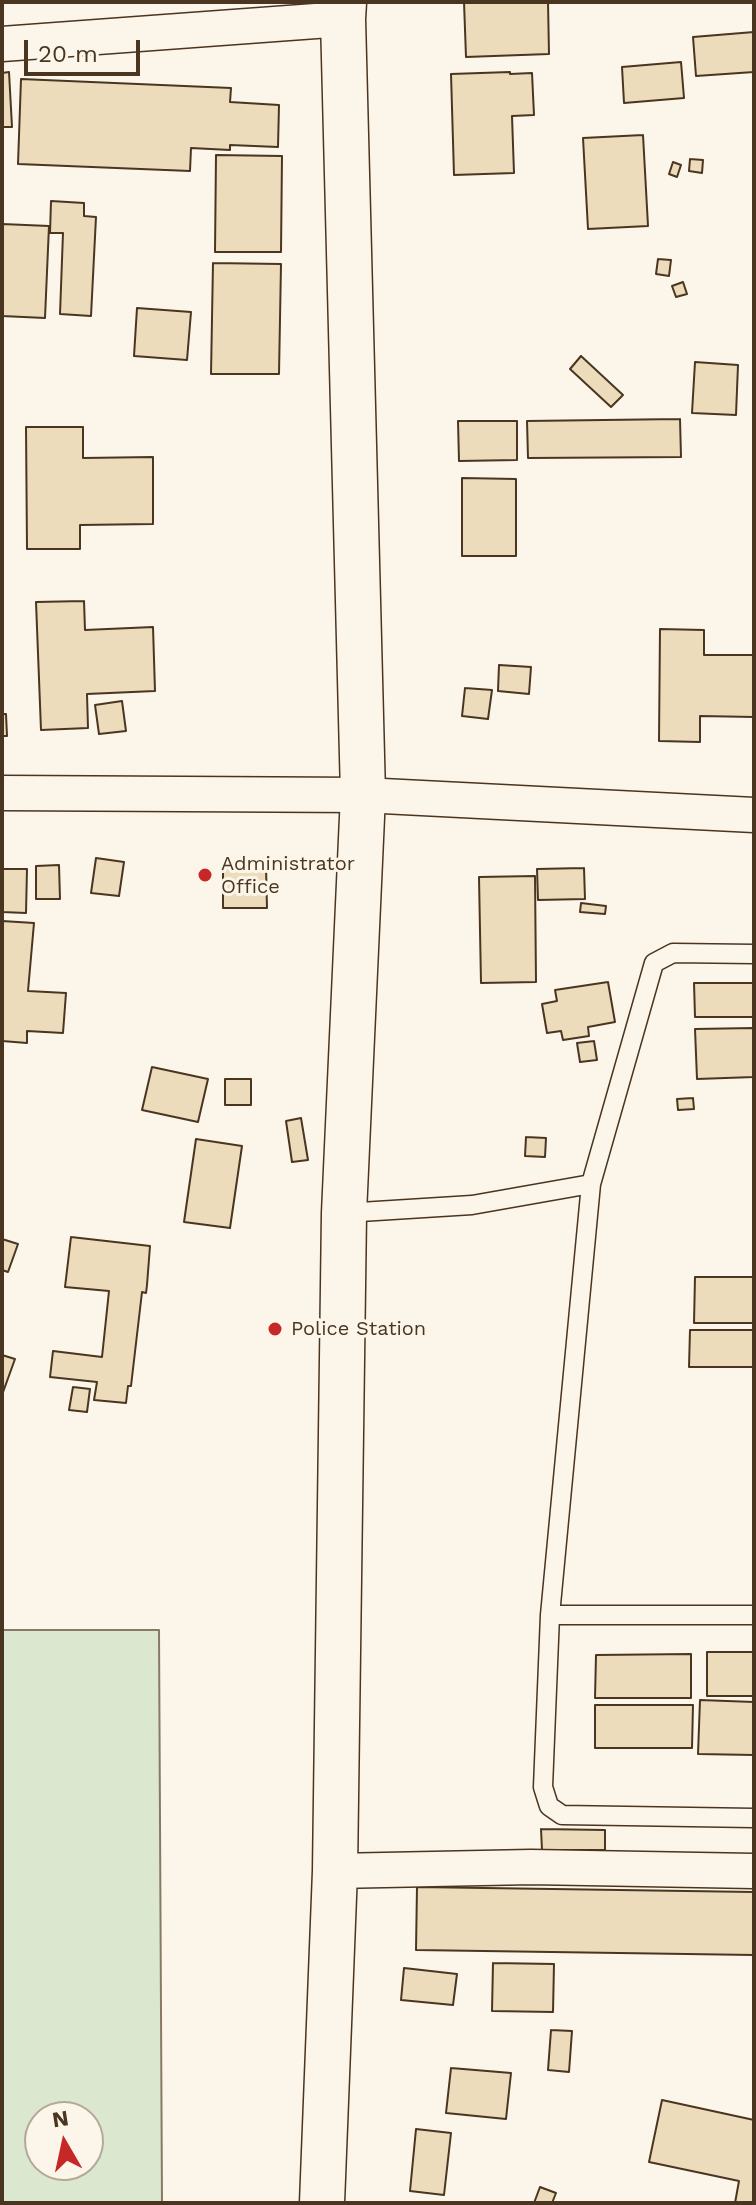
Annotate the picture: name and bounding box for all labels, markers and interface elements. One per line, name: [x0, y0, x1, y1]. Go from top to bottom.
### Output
scale bar: [28, 24, 144, 74]
text: 20 m: [38, 40, 98, 68]
place label: Administrator Office: [221, 852, 355, 899]
marker: Administrator Office: [196, 866, 214, 884]
place label: Police Station: [291, 1317, 426, 1341]
marker: Police Station: [266, 1320, 284, 1338]
north arrow: [24, 2101, 104, 2181]
text: N: [50, 2105, 70, 2132]

